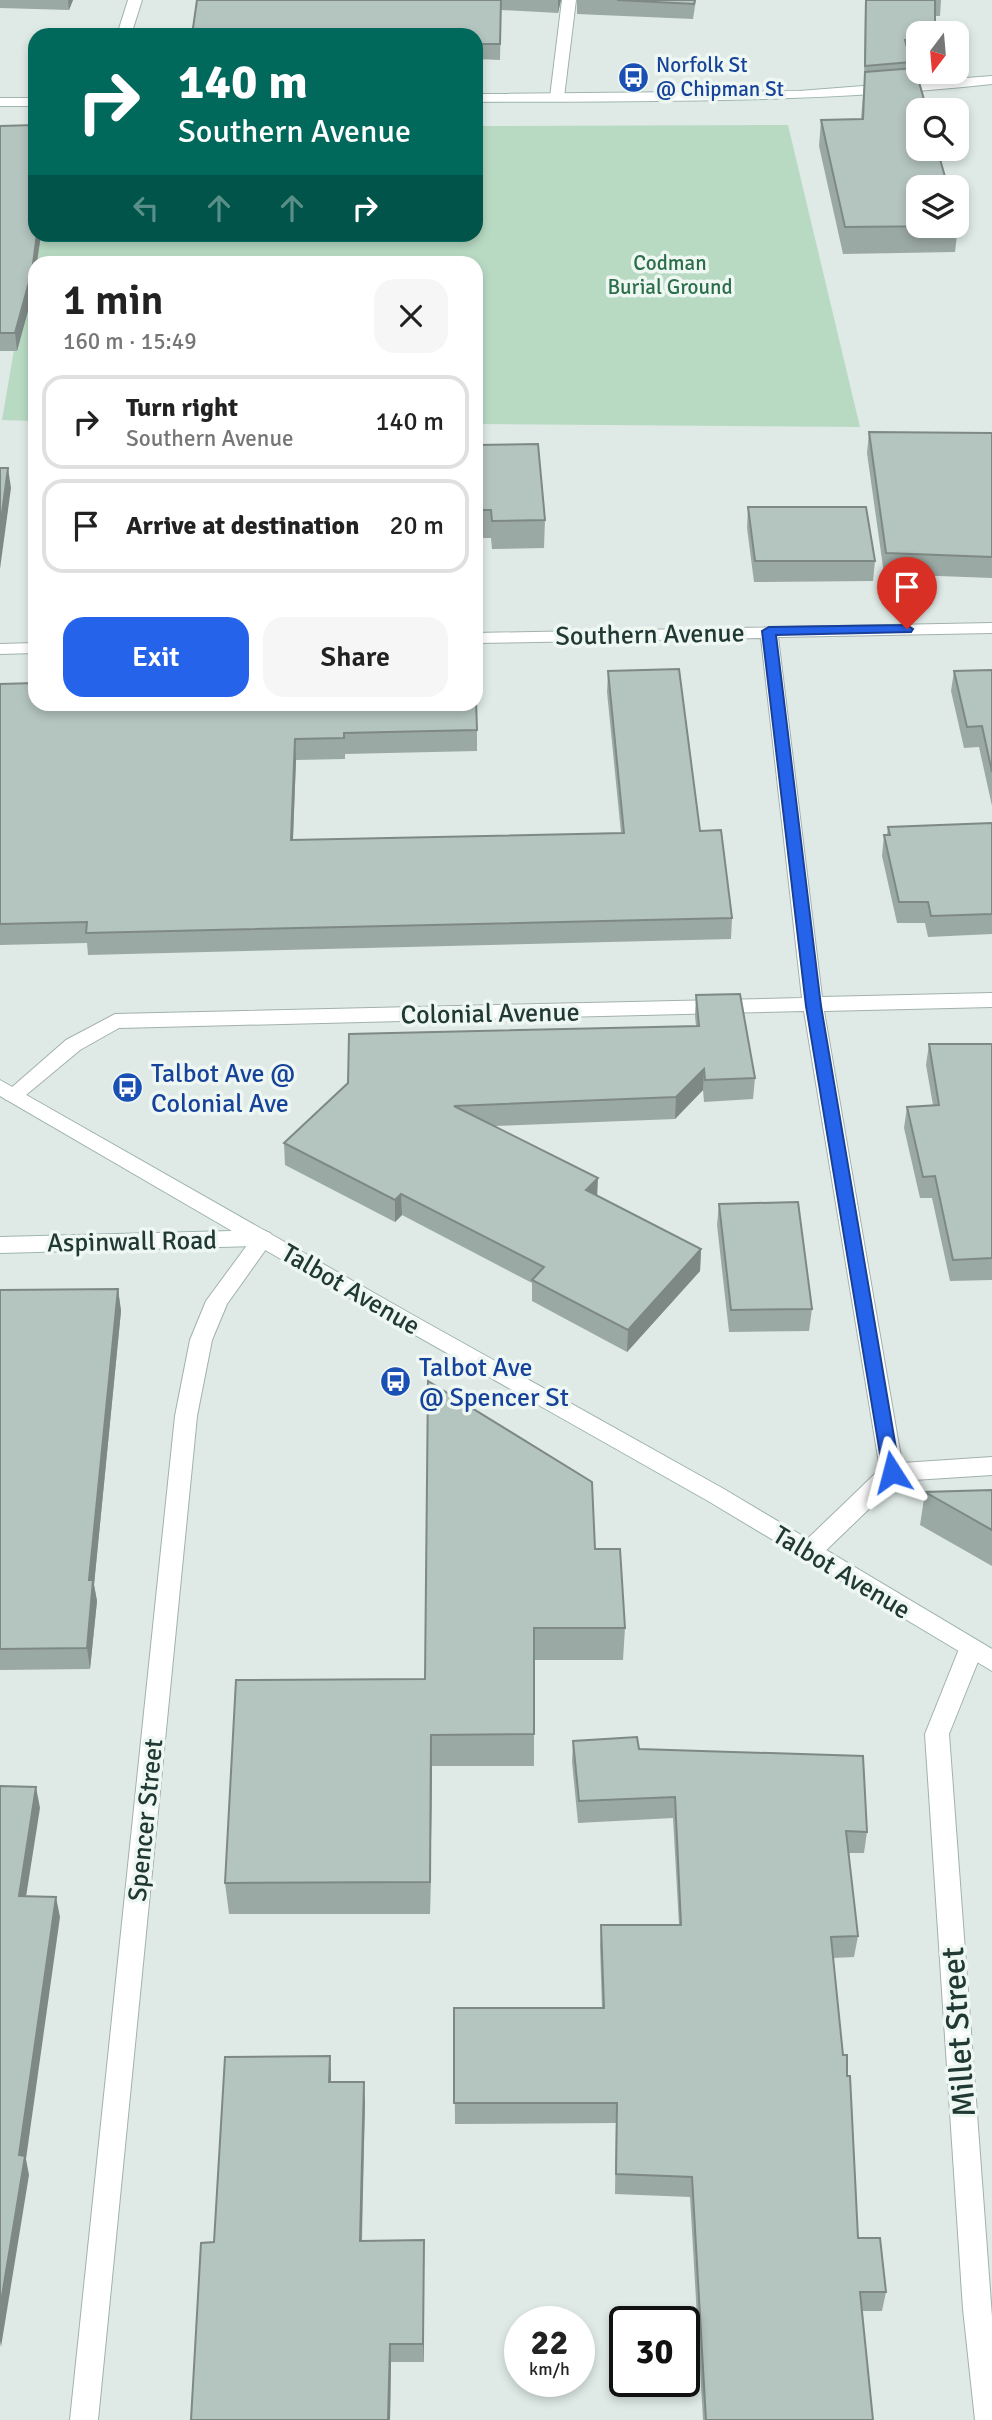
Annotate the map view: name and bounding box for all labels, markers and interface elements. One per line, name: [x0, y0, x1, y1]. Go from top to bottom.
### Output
north arrow: [906, 21, 970, 84]
map controls: [906, 21, 969, 238]
text: 140 m: [178, 52, 308, 112]
place label: Norfolk St @ Chipman St: [656, 52, 784, 102]
icon: right: [63, 56, 154, 147]
bus stop icon: Norfolk St @ Chipman St: [616, 60, 650, 94]
button: search: [906, 98, 969, 161]
text: Southern Avenue: [178, 112, 411, 151]
button: layers: [906, 175, 969, 238]
icon: left: [127, 189, 165, 227]
icon: ahead: [200, 189, 238, 227]
icon: ahead: [273, 189, 311, 227]
icon: right: [346, 189, 384, 227]
park label: Codman Burial Ground: [607, 250, 733, 300]
text: 1 min: [63, 275, 164, 326]
button: close: [374, 279, 448, 353]
text: 160 m · 15:49: [63, 327, 197, 356]
text: Turn right: [126, 392, 238, 424]
icon: right: [67, 403, 105, 441]
text: 140 m: [375, 406, 444, 438]
text: Southern Avenue: [126, 424, 293, 453]
icon: arrive: [67, 507, 105, 545]
text: Arrive at destination: [126, 510, 359, 542]
text: 20 m: [389, 510, 444, 542]
pin: [877, 557, 937, 629]
icon: arrive: [888, 568, 926, 606]
button: Exit: [63, 617, 249, 697]
button: Share: [263, 617, 448, 697]
street label: Southern Avenue: [555, 617, 745, 653]
street label: Colonial Avenue: [400, 996, 580, 1032]
place label: Talbot Ave @ Colonial Ave: [151, 1058, 295, 1120]
bus stop icon: Talbot Ave @ Colonial Ave: [111, 1071, 145, 1105]
street label: Aspinwall Road: [47, 1225, 217, 1259]
street label: Talbot Avenue: [275, 1237, 426, 1342]
place label: Talbot Ave @ Spencer St: [419, 1352, 569, 1414]
bus stop icon: Talbot Ave @ Spencer St: [379, 1365, 413, 1399]
position arrow: [855, 1435, 929, 1509]
street label: Talbot Avenue: [767, 1519, 916, 1626]
street label: Spencer Street: [122, 1737, 170, 1903]
street label: Millet Street: [933, 1946, 984, 2118]
speed limit sign: 30: [609, 2306, 700, 2397]
text: 22: [531, 2321, 568, 2364]
text: km/h: [529, 2358, 570, 2380]

